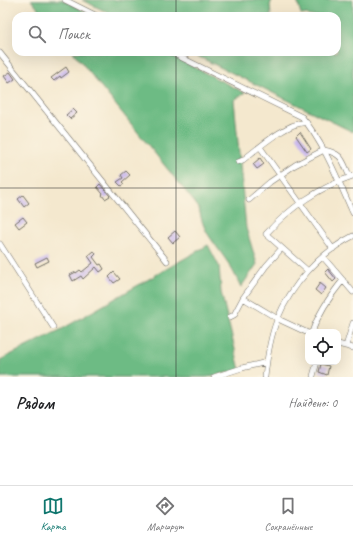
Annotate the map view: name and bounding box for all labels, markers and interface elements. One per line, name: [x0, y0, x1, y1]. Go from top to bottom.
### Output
search box: [12, 12, 341, 56]
icon: search: [26, 23, 48, 45]
text: Поиск: [58, 25, 90, 44]
map controls: [305, 329, 341, 365]
button: locate: [305, 329, 341, 365]
text: Рядом: [16, 393, 54, 414]
text: Найдено: 0: [289, 395, 337, 411]
tab: Карта: [41, 495, 66, 533]
tab: Маршрут: [147, 495, 183, 533]
tab: Сохранённые: [265, 495, 312, 533]

